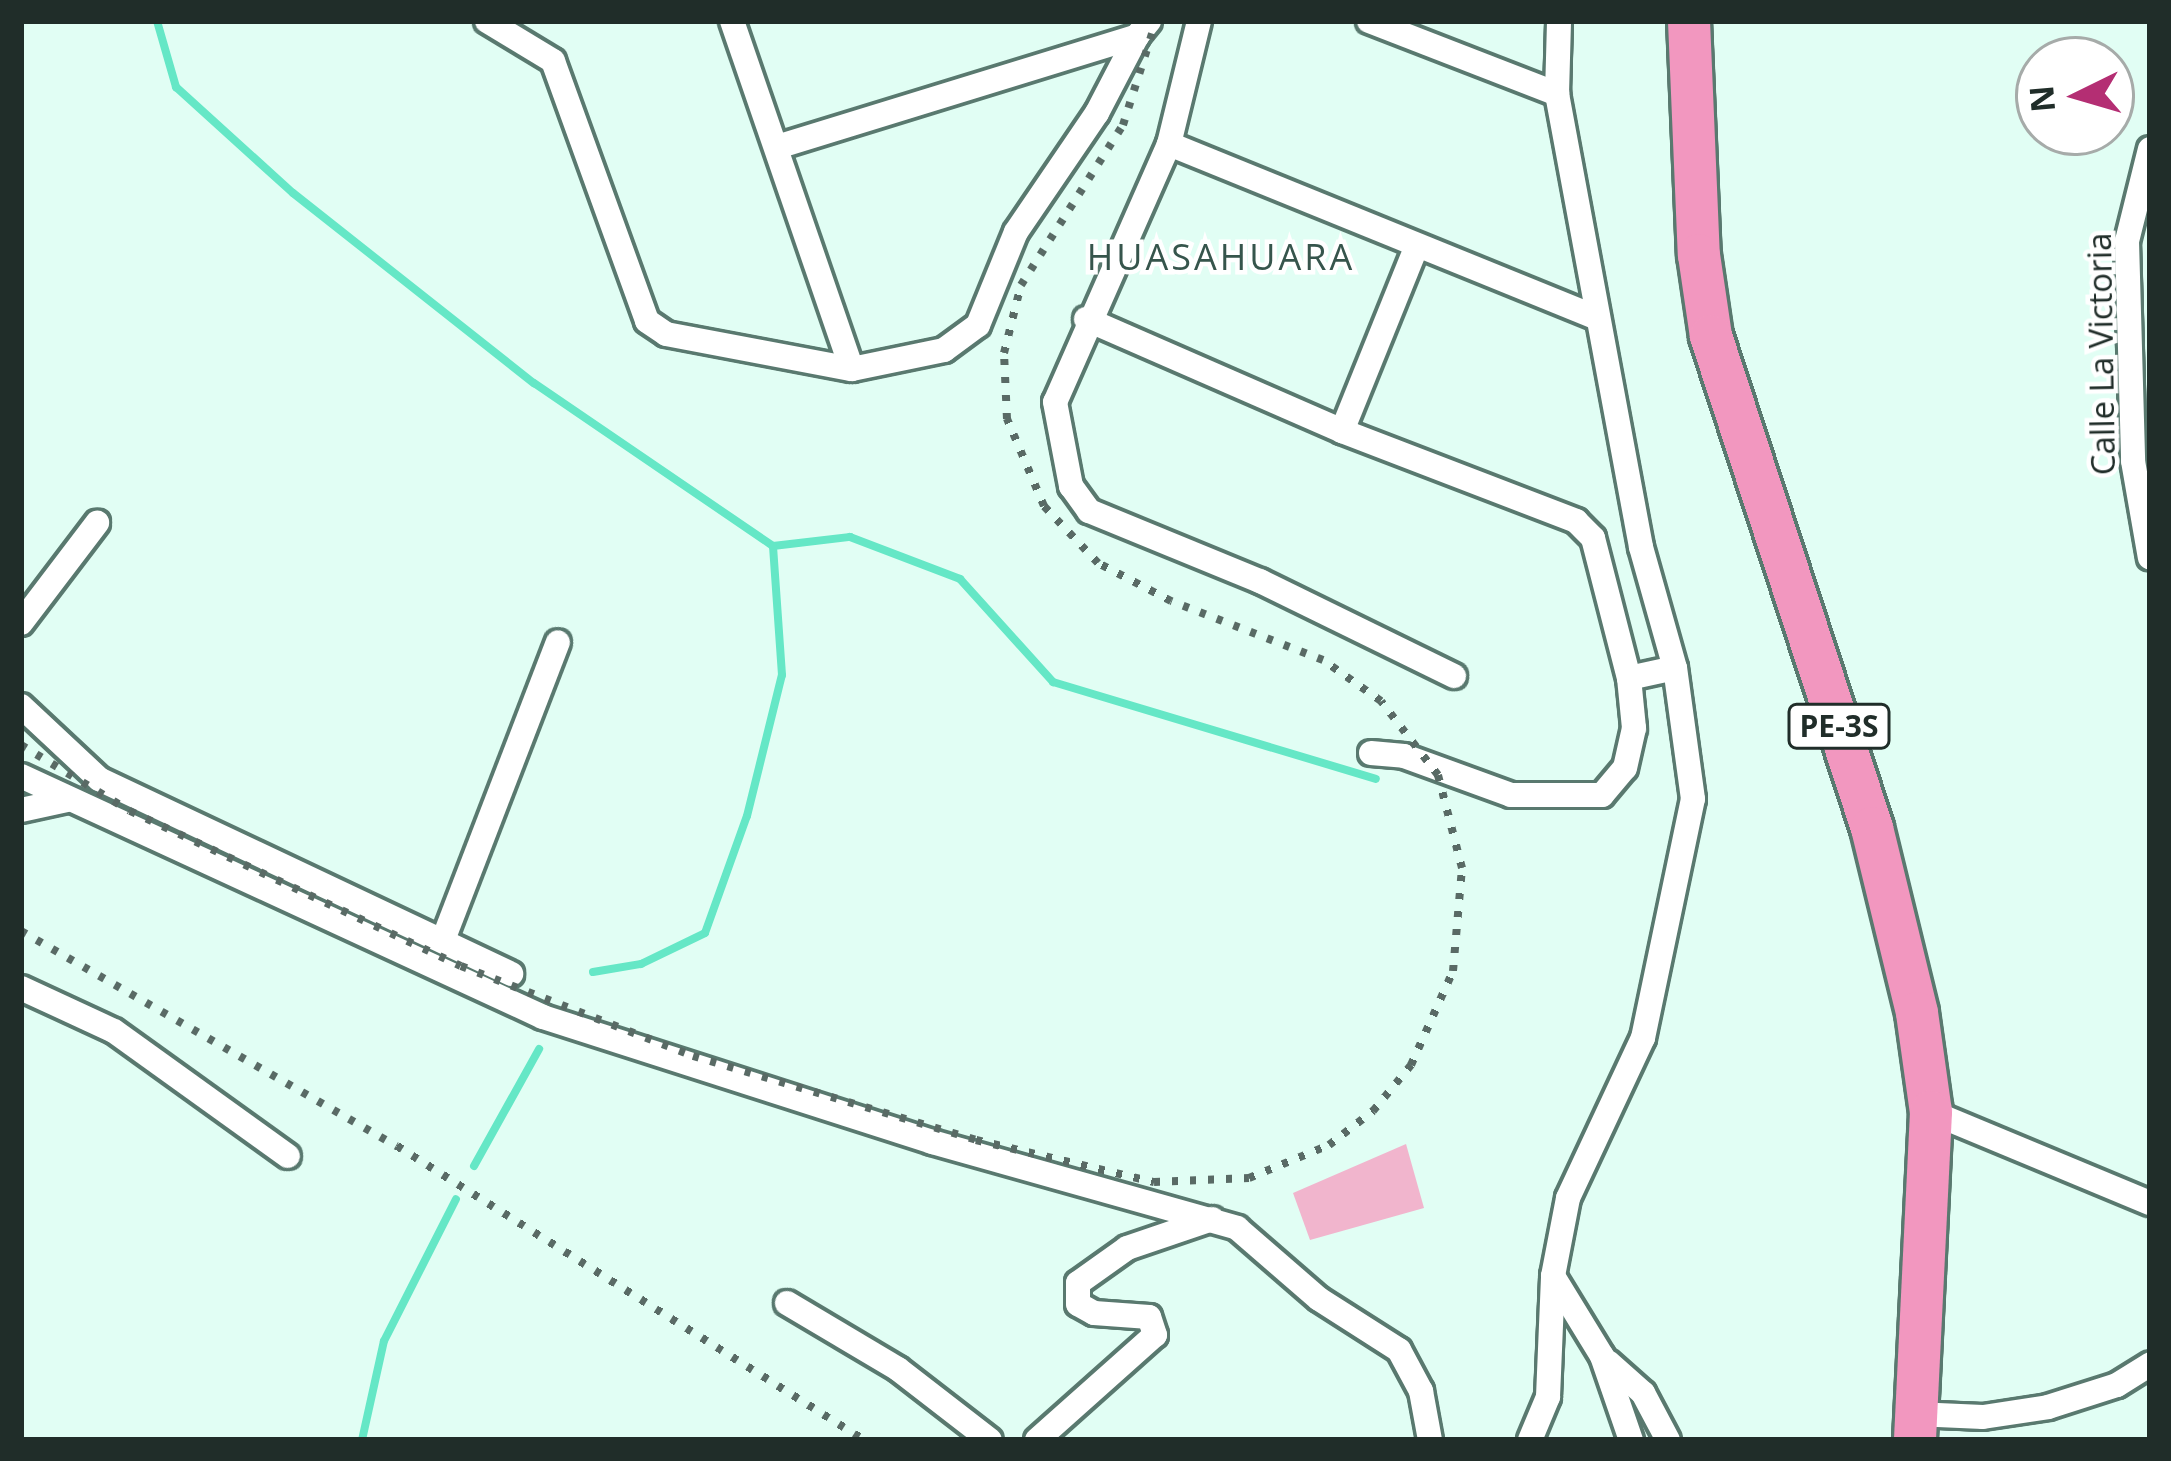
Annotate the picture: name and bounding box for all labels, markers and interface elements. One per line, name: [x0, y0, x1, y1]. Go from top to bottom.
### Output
north arrow: [2015, 36, 2135, 156]
text: N: [2018, 84, 2065, 114]
street label: Calle La Victoria: [2079, 232, 2123, 476]
district label: HUASAHUARA: [1087, 235, 1355, 279]
road number: PE-3S: [1785, 702, 1893, 750]

